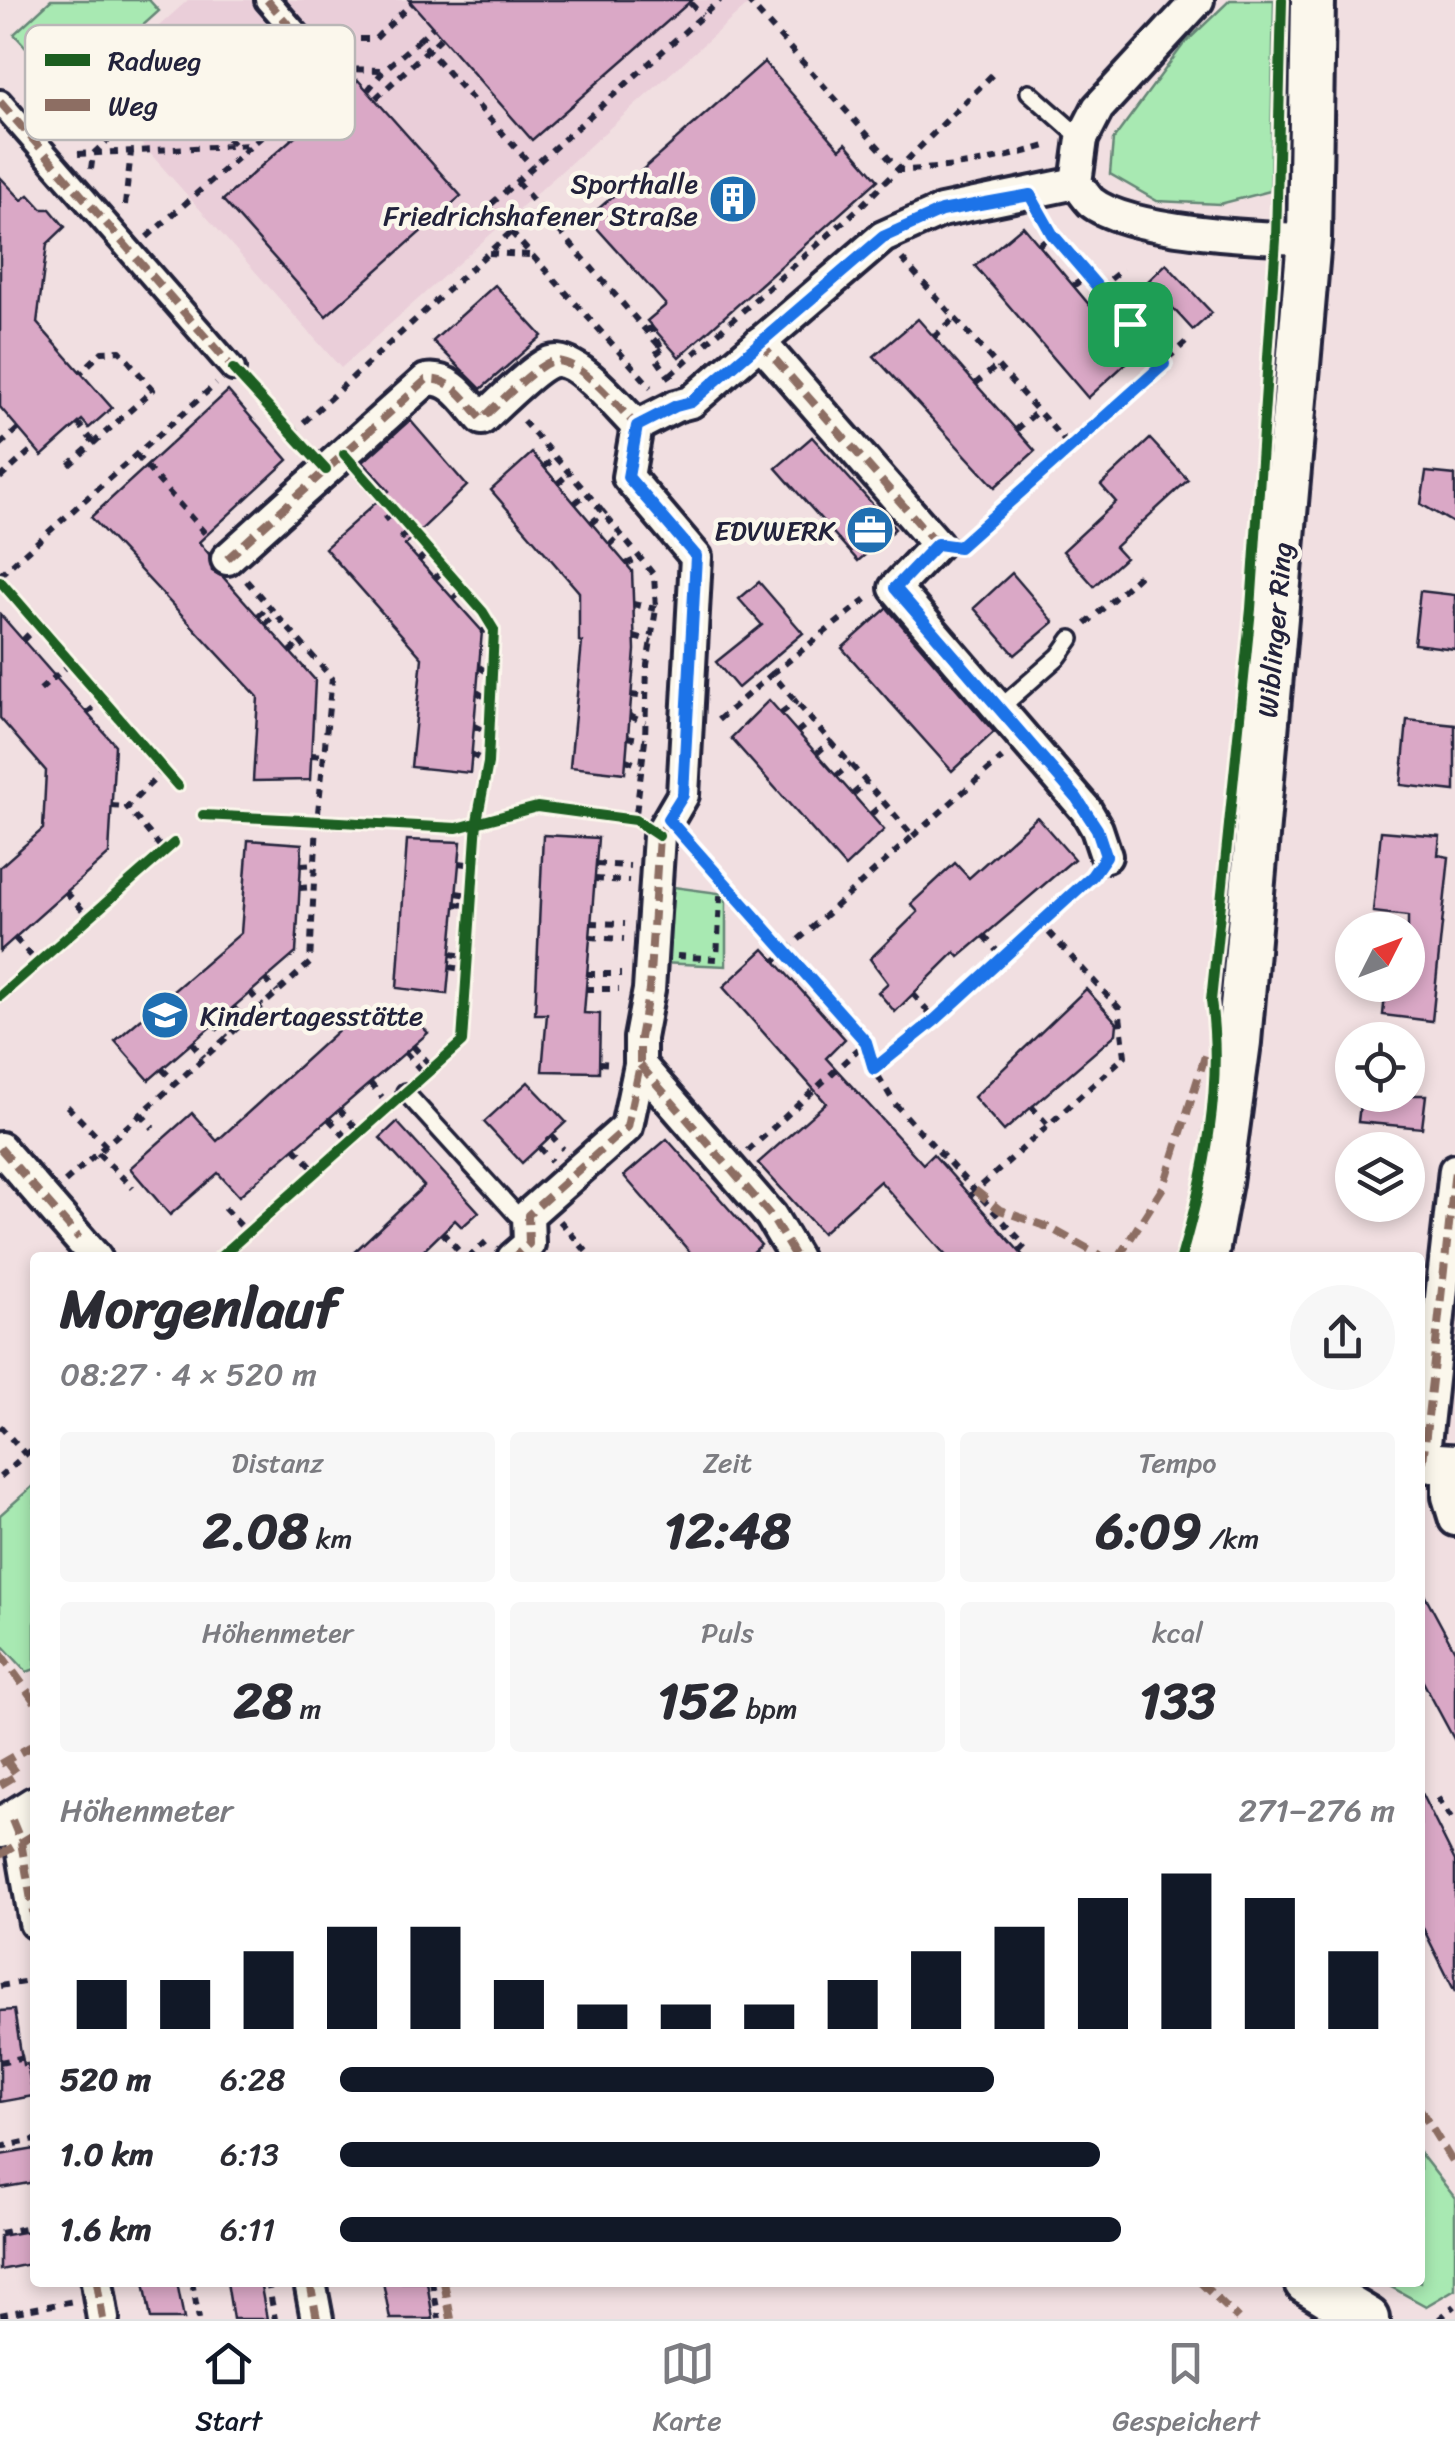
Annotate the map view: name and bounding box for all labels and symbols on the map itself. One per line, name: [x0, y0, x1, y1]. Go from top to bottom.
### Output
legend: [25, 25, 355, 140]
text: Radweg: [108, 36, 202, 85]
text: Weg: [108, 81, 158, 130]
place label: Sporthalle Friedrichshafener Straße: [383, 159, 698, 240]
building icon: Sporthalle Friedrichshafener Straße: [707, 173, 759, 225]
pin: [1088, 282, 1173, 367]
office icon: EDVWERK: [844, 504, 896, 556]
place label: EDVWERK: [714, 506, 836, 555]
street label: Wiblinger Ring: [1243, 540, 1307, 720]
north arrow: [1335, 912, 1425, 1002]
school or university icon: Kindertagesstätte: [139, 989, 191, 1041]
place label: Kindertagesstätte: [200, 991, 423, 1040]

